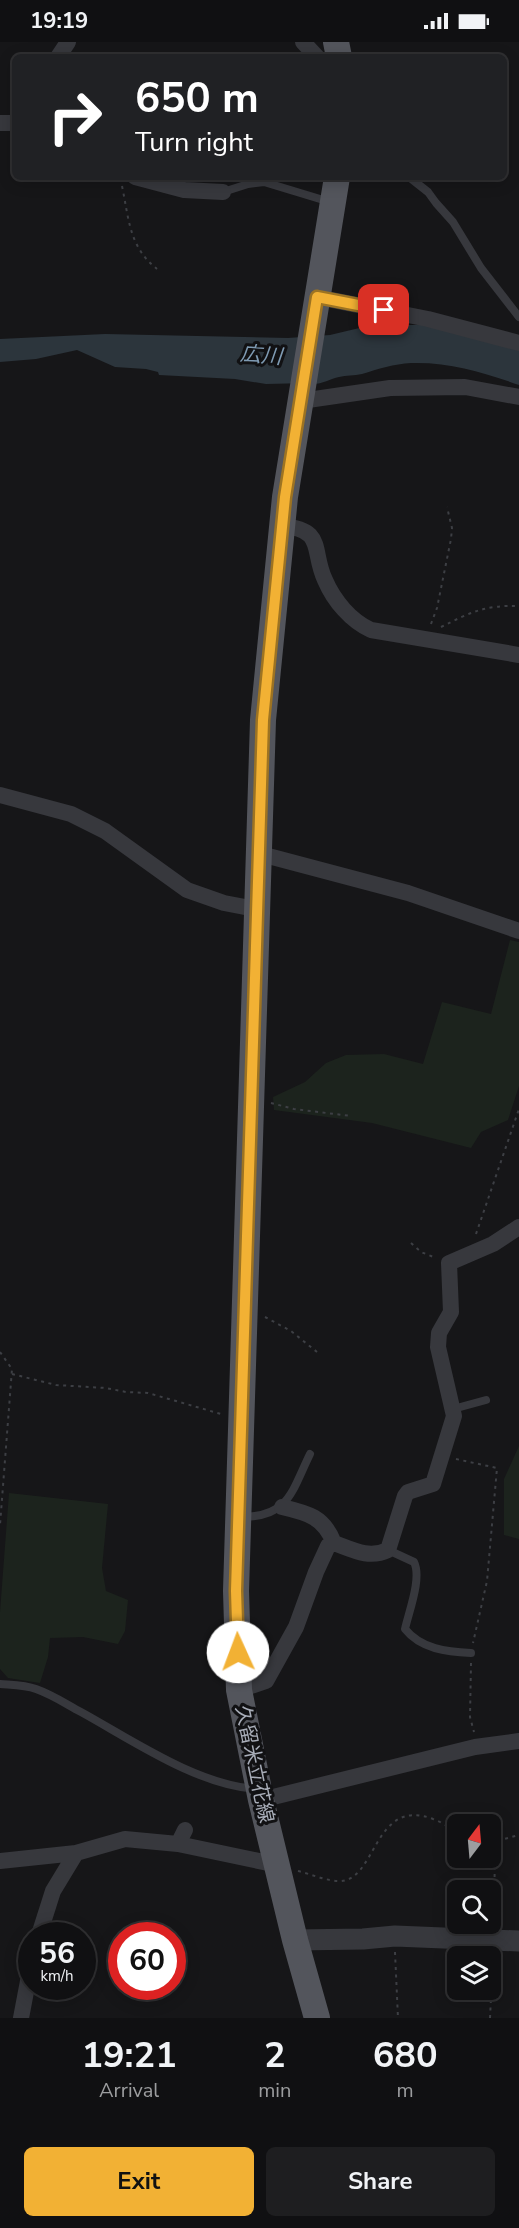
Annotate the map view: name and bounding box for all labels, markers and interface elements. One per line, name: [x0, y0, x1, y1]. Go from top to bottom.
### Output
text: 19:19: [30, 6, 88, 36]
text: 650 m: [135, 70, 259, 127]
icon: right: [36, 78, 114, 156]
text: Turn right: [135, 124, 253, 161]
pin: [358, 284, 409, 335]
icon: arrive: [367, 293, 400, 326]
water label: 広川: [239, 339, 285, 371]
position arrow: [206, 1620, 270, 1684]
street label: 久留米立花線: [229, 1703, 280, 1826]
north arrow: [447, 1814, 501, 1868]
map controls: [447, 1814, 501, 2000]
button: search: [447, 1880, 501, 1934]
speed limit sign: 60: [108, 1922, 186, 2000]
text: 56: [39, 1933, 75, 1974]
button: layers: [447, 1946, 501, 2000]
text: km/h: [40, 1966, 74, 1986]
text: 19:21: [81, 2031, 177, 2080]
text: 2: [264, 2031, 286, 2080]
text: 680: [373, 2031, 438, 2080]
text: Arrival: [99, 2077, 159, 2104]
text: min: [258, 2077, 291, 2104]
text: m: [397, 2077, 414, 2104]
button: Exit: [24, 2147, 254, 2216]
button: Share: [266, 2147, 495, 2216]

